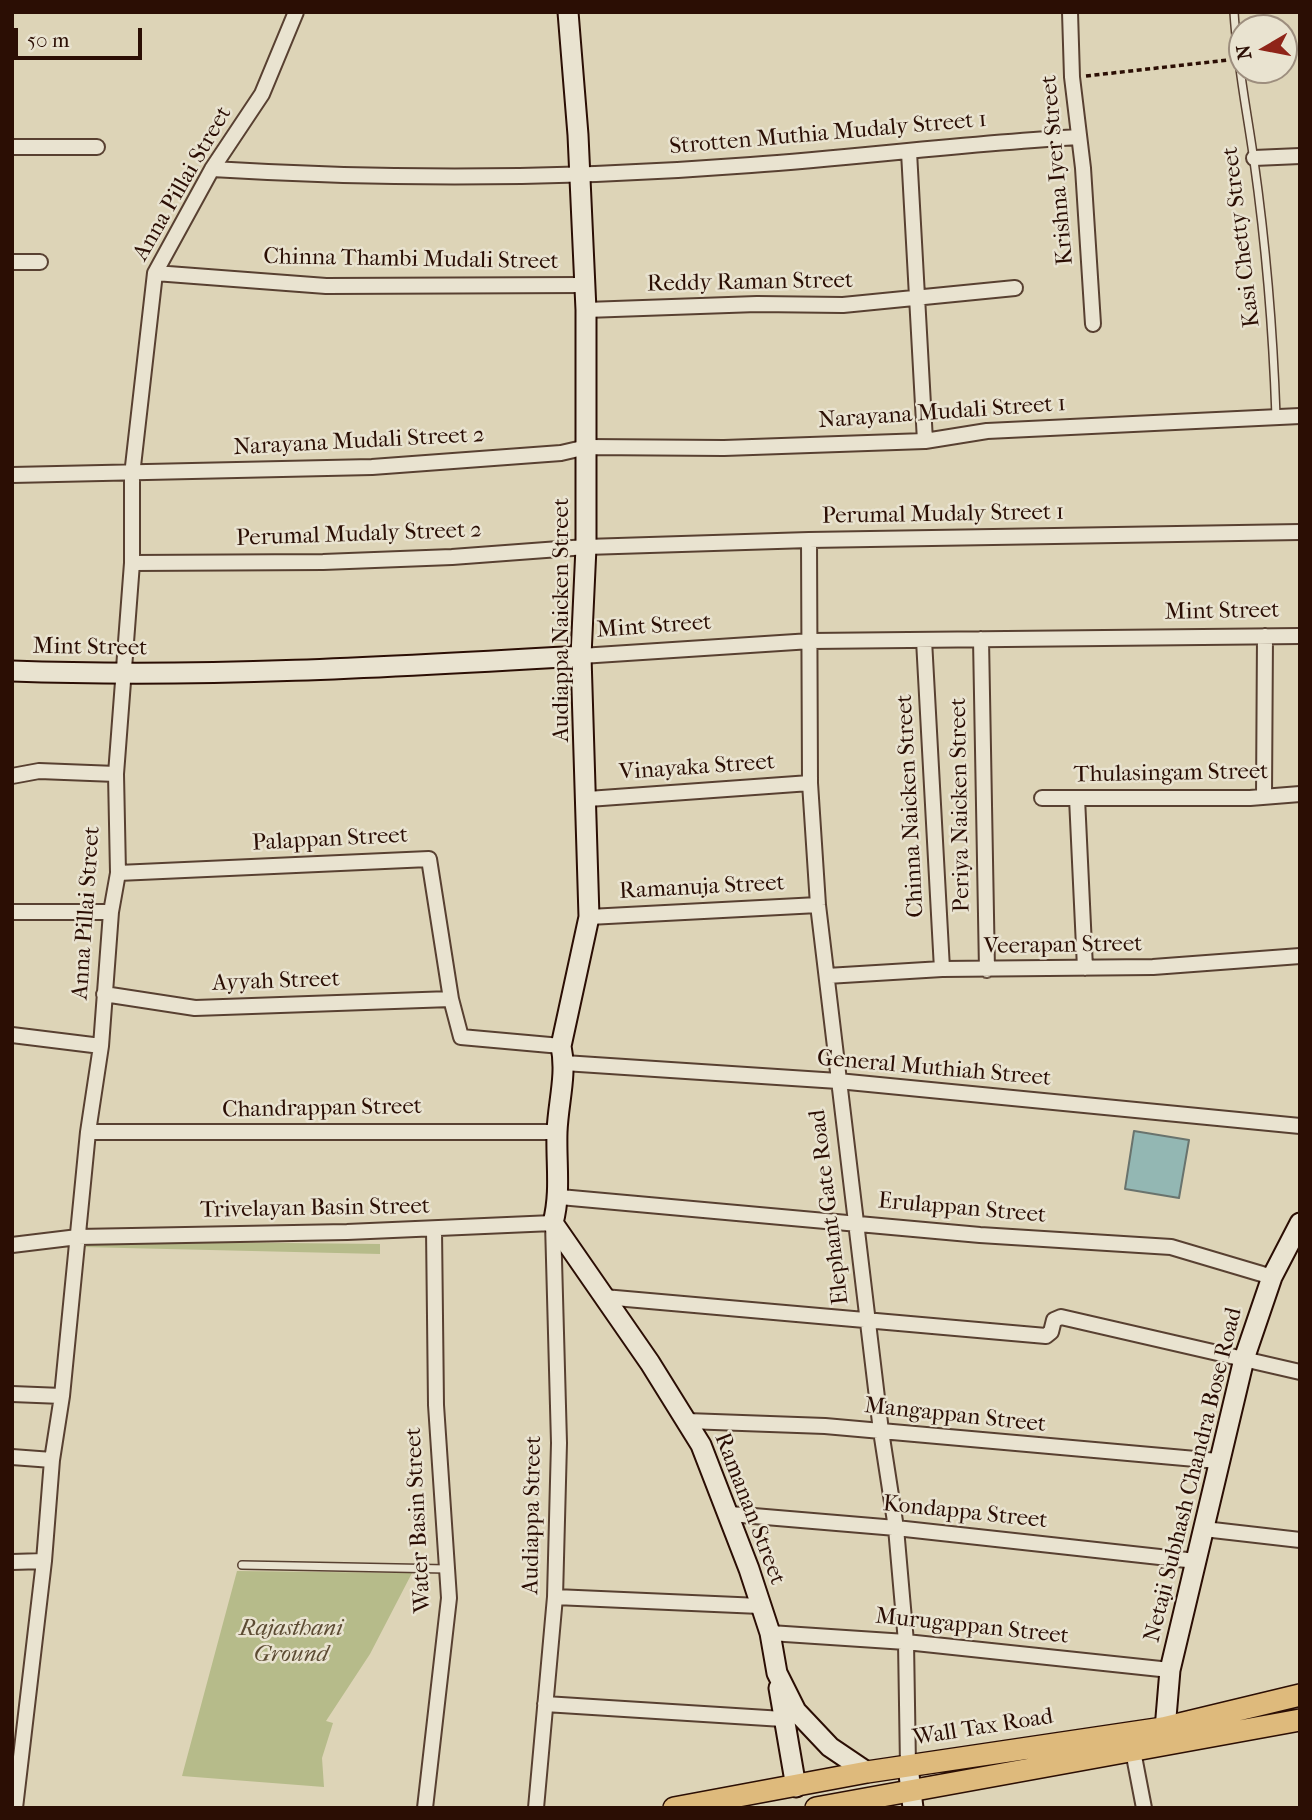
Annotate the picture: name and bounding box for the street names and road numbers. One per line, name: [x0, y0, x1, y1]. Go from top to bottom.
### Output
street label: Krishna Iyer Street: [1036, 74, 1080, 266]
street label: Anna Pillai Street: [128, 102, 238, 266]
street label: Strotten Muthia Mudaly Street 1: [668, 106, 988, 162]
street label: Kasi Chetty Street: [1217, 145, 1267, 329]
street label: Chinna Thambi Mudali Street: [263, 244, 559, 276]
street label: Reddy Raman Street: [647, 267, 853, 299]
street label: Narayana Mudali Street 1: [817, 391, 1067, 435]
street label: Narayana Mudali Street 2: [233, 422, 485, 462]
street label: Audiappa Naicken Street: [548, 498, 576, 742]
street label: Perumal Mudaly Street 1: [822, 499, 1064, 531]
street label: Perumal Mudaly Street 2: [236, 517, 482, 553]
street label: Mint Street: [1164, 597, 1280, 627]
street label: Mint Street: [596, 609, 712, 645]
street label: Mint Street: [32, 633, 148, 663]
street label: Chinna Naicken Street: [891, 694, 931, 918]
street label: Periya Naicken Street: [945, 697, 977, 913]
street label: Vinayaka Street: [618, 749, 776, 787]
street label: Thulasingam Street: [1073, 759, 1269, 789]
street label: Palappan Street: [251, 822, 409, 858]
street label: Anna Pillai Street: [67, 825, 107, 1001]
street label: Ramanuja Street: [619, 870, 785, 906]
street label: Veerapan Street: [983, 931, 1143, 961]
street label: Ayyah Street: [212, 966, 340, 998]
street label: General Muthiah Street: [816, 1045, 1052, 1093]
street label: Chandrappan Street: [222, 1093, 422, 1125]
street label: Elephant Gate Road: [804, 1108, 856, 1306]
street label: Erulappan Street: [877, 1188, 1047, 1230]
street label: Trivelayan Basin Street: [200, 1193, 430, 1225]
street label: Netaji Subhash Chandra Bose Road: [1139, 1305, 1249, 1645]
street label: Mangappan Street: [863, 1393, 1047, 1439]
street label: Water Basin Street: [400, 1427, 438, 1613]
street label: Ramanan Street: [707, 1429, 791, 1589]
street label: Audiappa Street: [518, 1435, 548, 1595]
street label: Kondappa Street: [881, 1491, 1049, 1535]
street label: Murugappan Street: [874, 1603, 1070, 1651]
street label: Wall Tax Road: [911, 1703, 1055, 1753]

